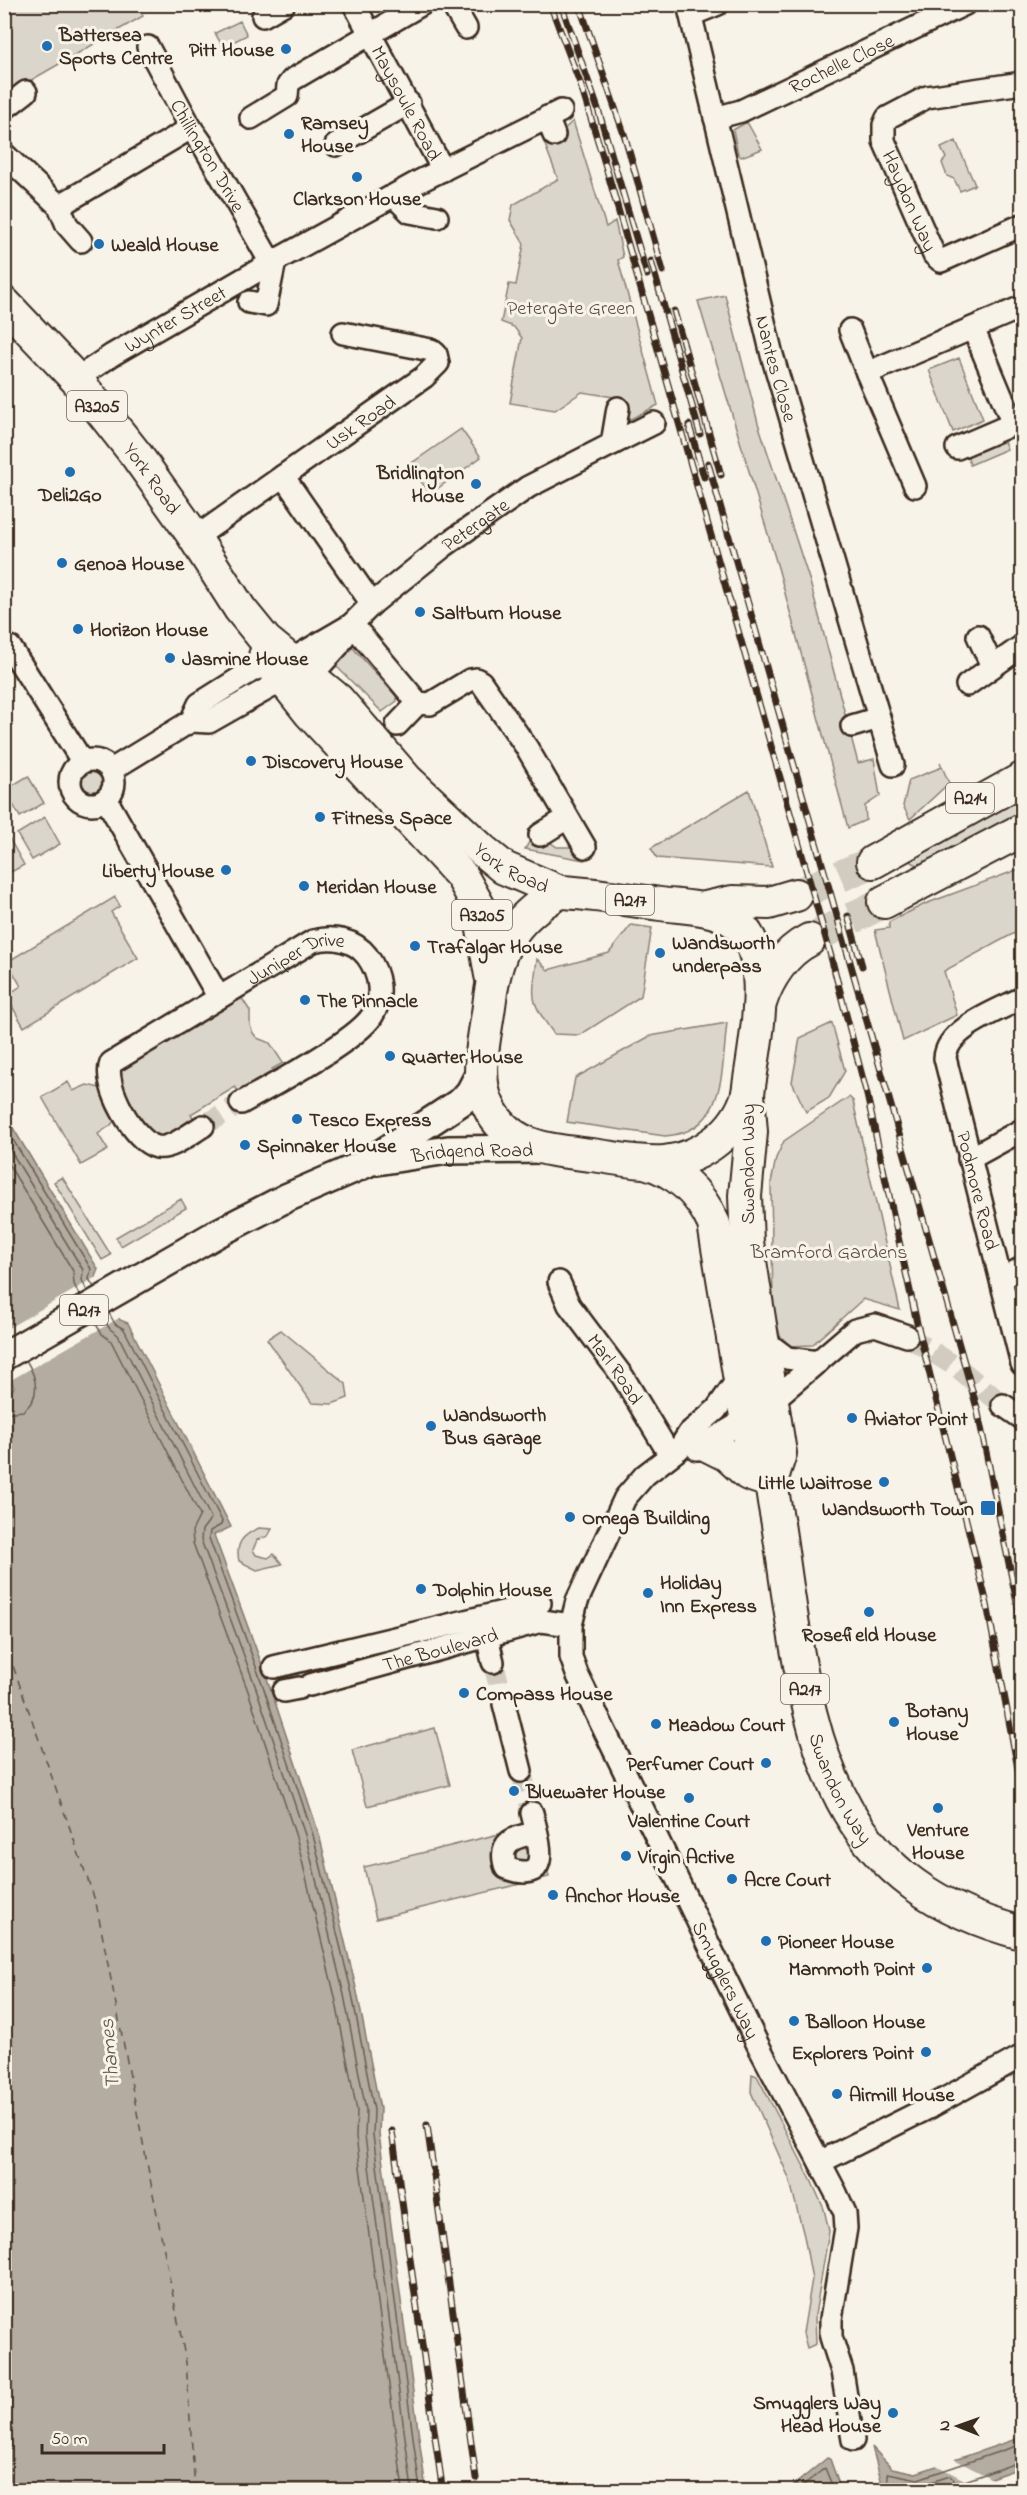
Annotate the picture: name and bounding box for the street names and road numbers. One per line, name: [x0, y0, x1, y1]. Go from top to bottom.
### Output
street label: Rochelle Close: [785, 28, 900, 103]
street label: Maysoule Road: [362, 41, 447, 167]
street label: Chillington Drive: [161, 95, 251, 218]
street label: Haydon Way: [873, 146, 943, 257]
street label: Wynter Street: [120, 280, 233, 362]
street label: Nantes Close: [746, 313, 803, 426]
street label: Usk Road: [321, 389, 403, 459]
road number: A3205: [67, 391, 127, 421]
street label: York Road: [115, 437, 186, 522]
street label: Petergate: [437, 492, 516, 560]
road number: A214: [946, 783, 994, 813]
street label: York Road: [466, 837, 553, 902]
road number: A217: [606, 885, 654, 915]
road number: A3205: [452, 900, 512, 930]
street label: Juniper Drive: [242, 927, 347, 994]
street label: Swandon Way: [735, 1104, 764, 1224]
street label: Podmore Road: [947, 1128, 1005, 1254]
street label: Bridgend Road: [409, 1137, 533, 1173]
road number: A217: [60, 1295, 108, 1325]
street label: Marl Road: [578, 1329, 648, 1411]
street label: The Boulevard: [380, 1622, 502, 1681]
road number: A217: [781, 1674, 829, 1704]
street label: Swandon Way: [800, 1730, 878, 1851]
street label: Smugglers Way: [683, 1917, 765, 2045]

